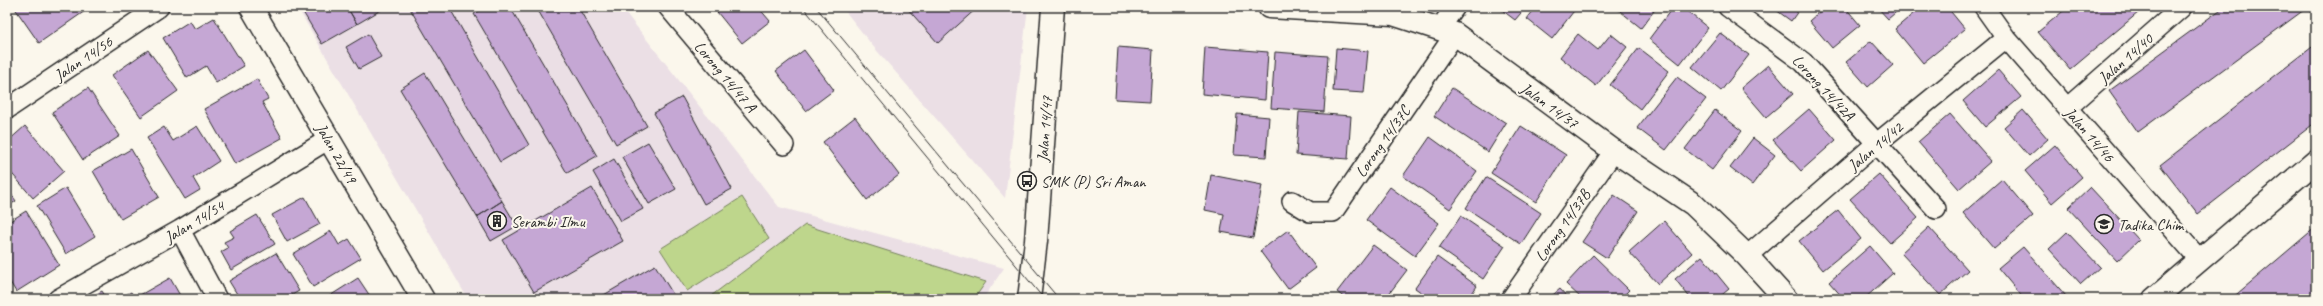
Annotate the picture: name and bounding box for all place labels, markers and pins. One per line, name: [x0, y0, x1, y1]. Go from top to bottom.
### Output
bus stop icon: SMK (P) Sri Aman: [1016, 170, 1038, 192]
place label: SMK (P) Sri Aman: [1041, 172, 1146, 192]
building icon: Serambi Ilmu: [486, 210, 508, 232]
place label: Serambi Ilmu: [511, 212, 586, 232]
school or university icon: Tadika Chim: [2093, 213, 2115, 235]
place label: Tadika Chim: [2118, 215, 2185, 235]

